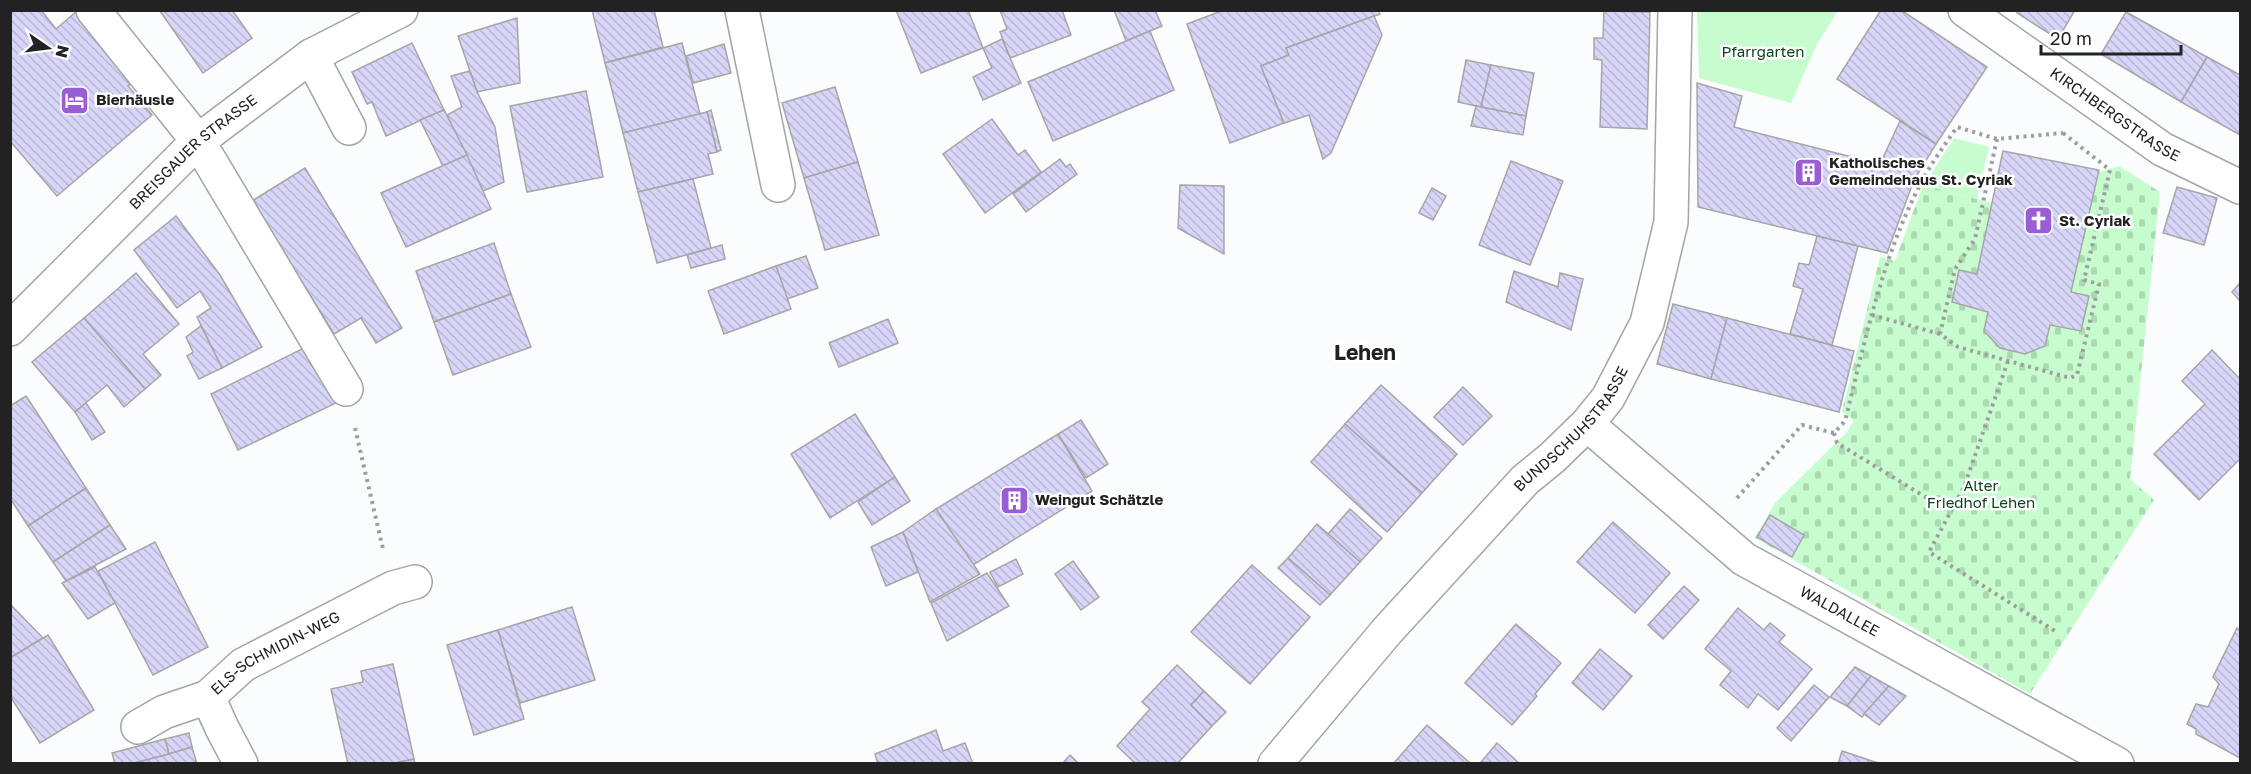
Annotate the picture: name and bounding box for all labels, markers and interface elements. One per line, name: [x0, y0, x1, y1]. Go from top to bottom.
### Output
north arrow: [18, 18, 78, 78]
scale bar: [2041, 18, 2180, 56]
text: 20 m: [2050, 27, 2092, 49]
park label: Pfarrgarten: [1722, 42, 1804, 60]
text: N: [51, 43, 74, 60]
street label: KIRCHBERGSTRASSE: [2047, 63, 2183, 164]
hotel icon: Bierhäusle: [59, 84, 91, 116]
place label: Bierhäusle: [96, 90, 174, 108]
street label: BREISGAUER STRASSE: [125, 90, 260, 213]
place label: Katholisches Gemeindehaus St. Cyriak: [1829, 153, 2013, 188]
building icon: Katholisches Gemeindehaus St. Cyriak: [1792, 156, 1824, 188]
church icon: St. Cyriak: [2022, 205, 2054, 237]
place label: St. Cyriak: [2059, 211, 2131, 229]
district label: Lehen: [1334, 339, 1396, 365]
street label: BUNDSCHUHSTRASSE: [1509, 363, 1631, 494]
park label: Alter Friedhof Lehen: [1927, 476, 2035, 511]
building icon: Weingut Schätzle: [998, 484, 1030, 516]
place label: Weingut Schätzle: [1035, 490, 1163, 508]
street label: WALDALLEE: [1797, 582, 1883, 640]
street label: ELS-SCHMIDIN-WEG: [207, 607, 343, 698]

